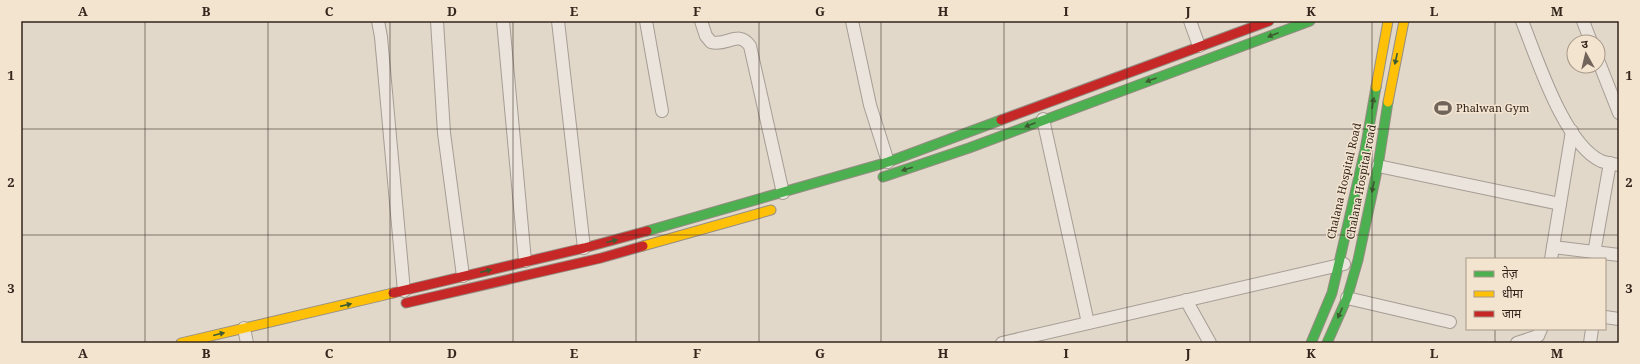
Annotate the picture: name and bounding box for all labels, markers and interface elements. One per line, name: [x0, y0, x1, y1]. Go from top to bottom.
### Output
text: A: [78, 2, 88, 20]
text: B: [202, 2, 211, 20]
text: C: [325, 2, 334, 20]
text: D: [447, 2, 457, 20]
text: E: [570, 2, 579, 20]
text: F: [693, 2, 701, 20]
text: G: [815, 2, 825, 20]
text: H: [938, 2, 949, 20]
text: I: [1063, 2, 1069, 20]
text: J: [1184, 2, 1191, 20]
text: K: [1306, 2, 1316, 20]
text: L: [1430, 2, 1439, 20]
text: M: [1551, 2, 1564, 20]
one-way arrow: [1267, 32, 1279, 38]
north arrow: [1566, 34, 1606, 74]
text: उ: [1580, 36, 1589, 51]
one-way arrow: [1393, 53, 1399, 65]
text: 1: [7, 66, 15, 84]
text: 1: [1625, 66, 1633, 84]
one-way arrow: [1145, 77, 1157, 83]
one-way arrow: [1371, 97, 1377, 109]
sports icon: Phalwan Gym: [1433, 98, 1453, 118]
place label: Phalwan Gym: [1456, 100, 1530, 115]
street label: Chalana Hospital Road: [1323, 121, 1364, 240]
one-way arrow: [1023, 122, 1035, 128]
street label: Chalana Hospital road: [1342, 123, 1379, 241]
one-way arrow: [901, 166, 913, 172]
text: 2: [7, 173, 15, 191]
text: 2: [1625, 173, 1633, 191]
one-way arrow: [1370, 181, 1376, 193]
one-way arrow: [606, 238, 618, 244]
legend: [1466, 258, 1606, 330]
text: तेज़: [1502, 265, 1519, 282]
one-way arrow: [479, 267, 492, 273]
text: 3: [7, 279, 15, 297]
text: 3: [1625, 279, 1633, 297]
text: धीमा: [1502, 285, 1524, 302]
one-way arrow: [340, 301, 352, 307]
text: जाम: [1502, 305, 1522, 322]
one-way arrow: [1337, 307, 1343, 318]
one-way arrow: [213, 330, 225, 336]
text: A: [78, 344, 88, 362]
text: B: [202, 344, 211, 362]
text: C: [325, 344, 334, 362]
text: D: [447, 344, 457, 362]
text: E: [570, 344, 579, 362]
text: F: [693, 344, 701, 362]
text: G: [815, 344, 825, 362]
text: H: [938, 344, 949, 362]
text: I: [1063, 344, 1069, 362]
text: J: [1184, 344, 1191, 362]
text: K: [1306, 344, 1316, 362]
text: L: [1430, 344, 1439, 362]
text: M: [1551, 344, 1564, 362]

